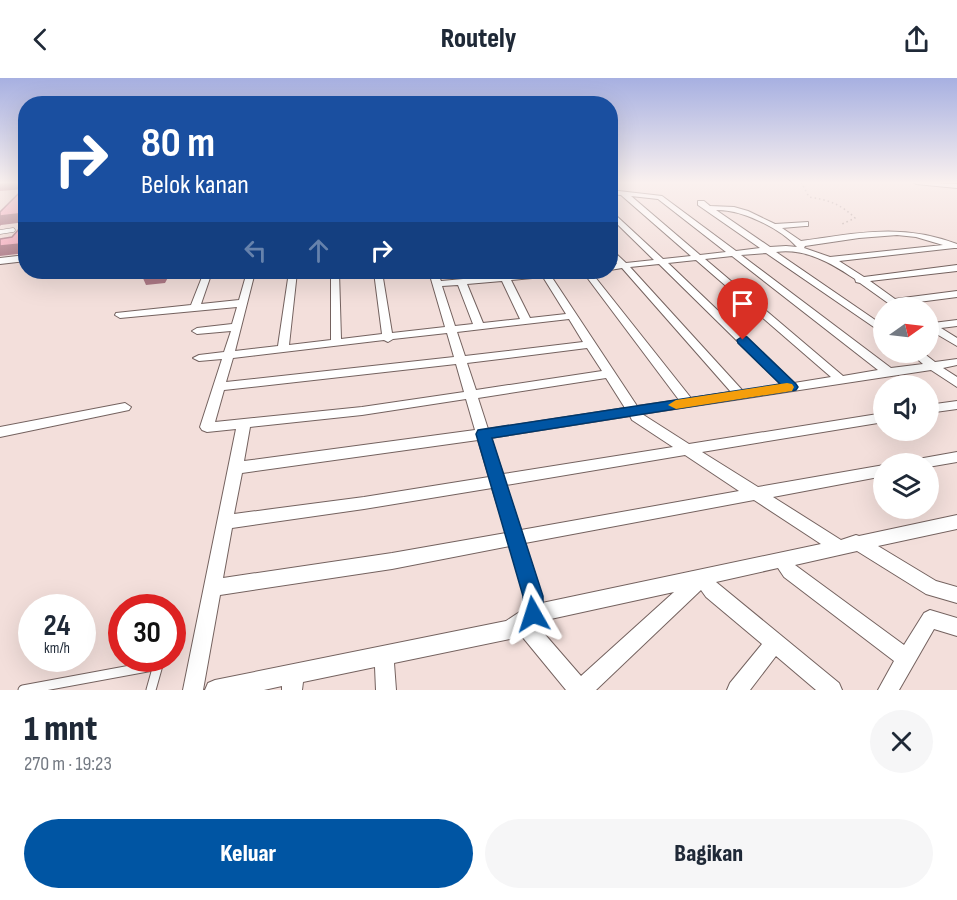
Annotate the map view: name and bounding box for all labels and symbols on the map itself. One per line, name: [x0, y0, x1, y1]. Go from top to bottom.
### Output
pin: [717, 278, 768, 340]
north arrow: [873, 297, 939, 363]
position arrow: [501, 582, 565, 646]
speed limit sign: 30: [108, 594, 186, 672]

